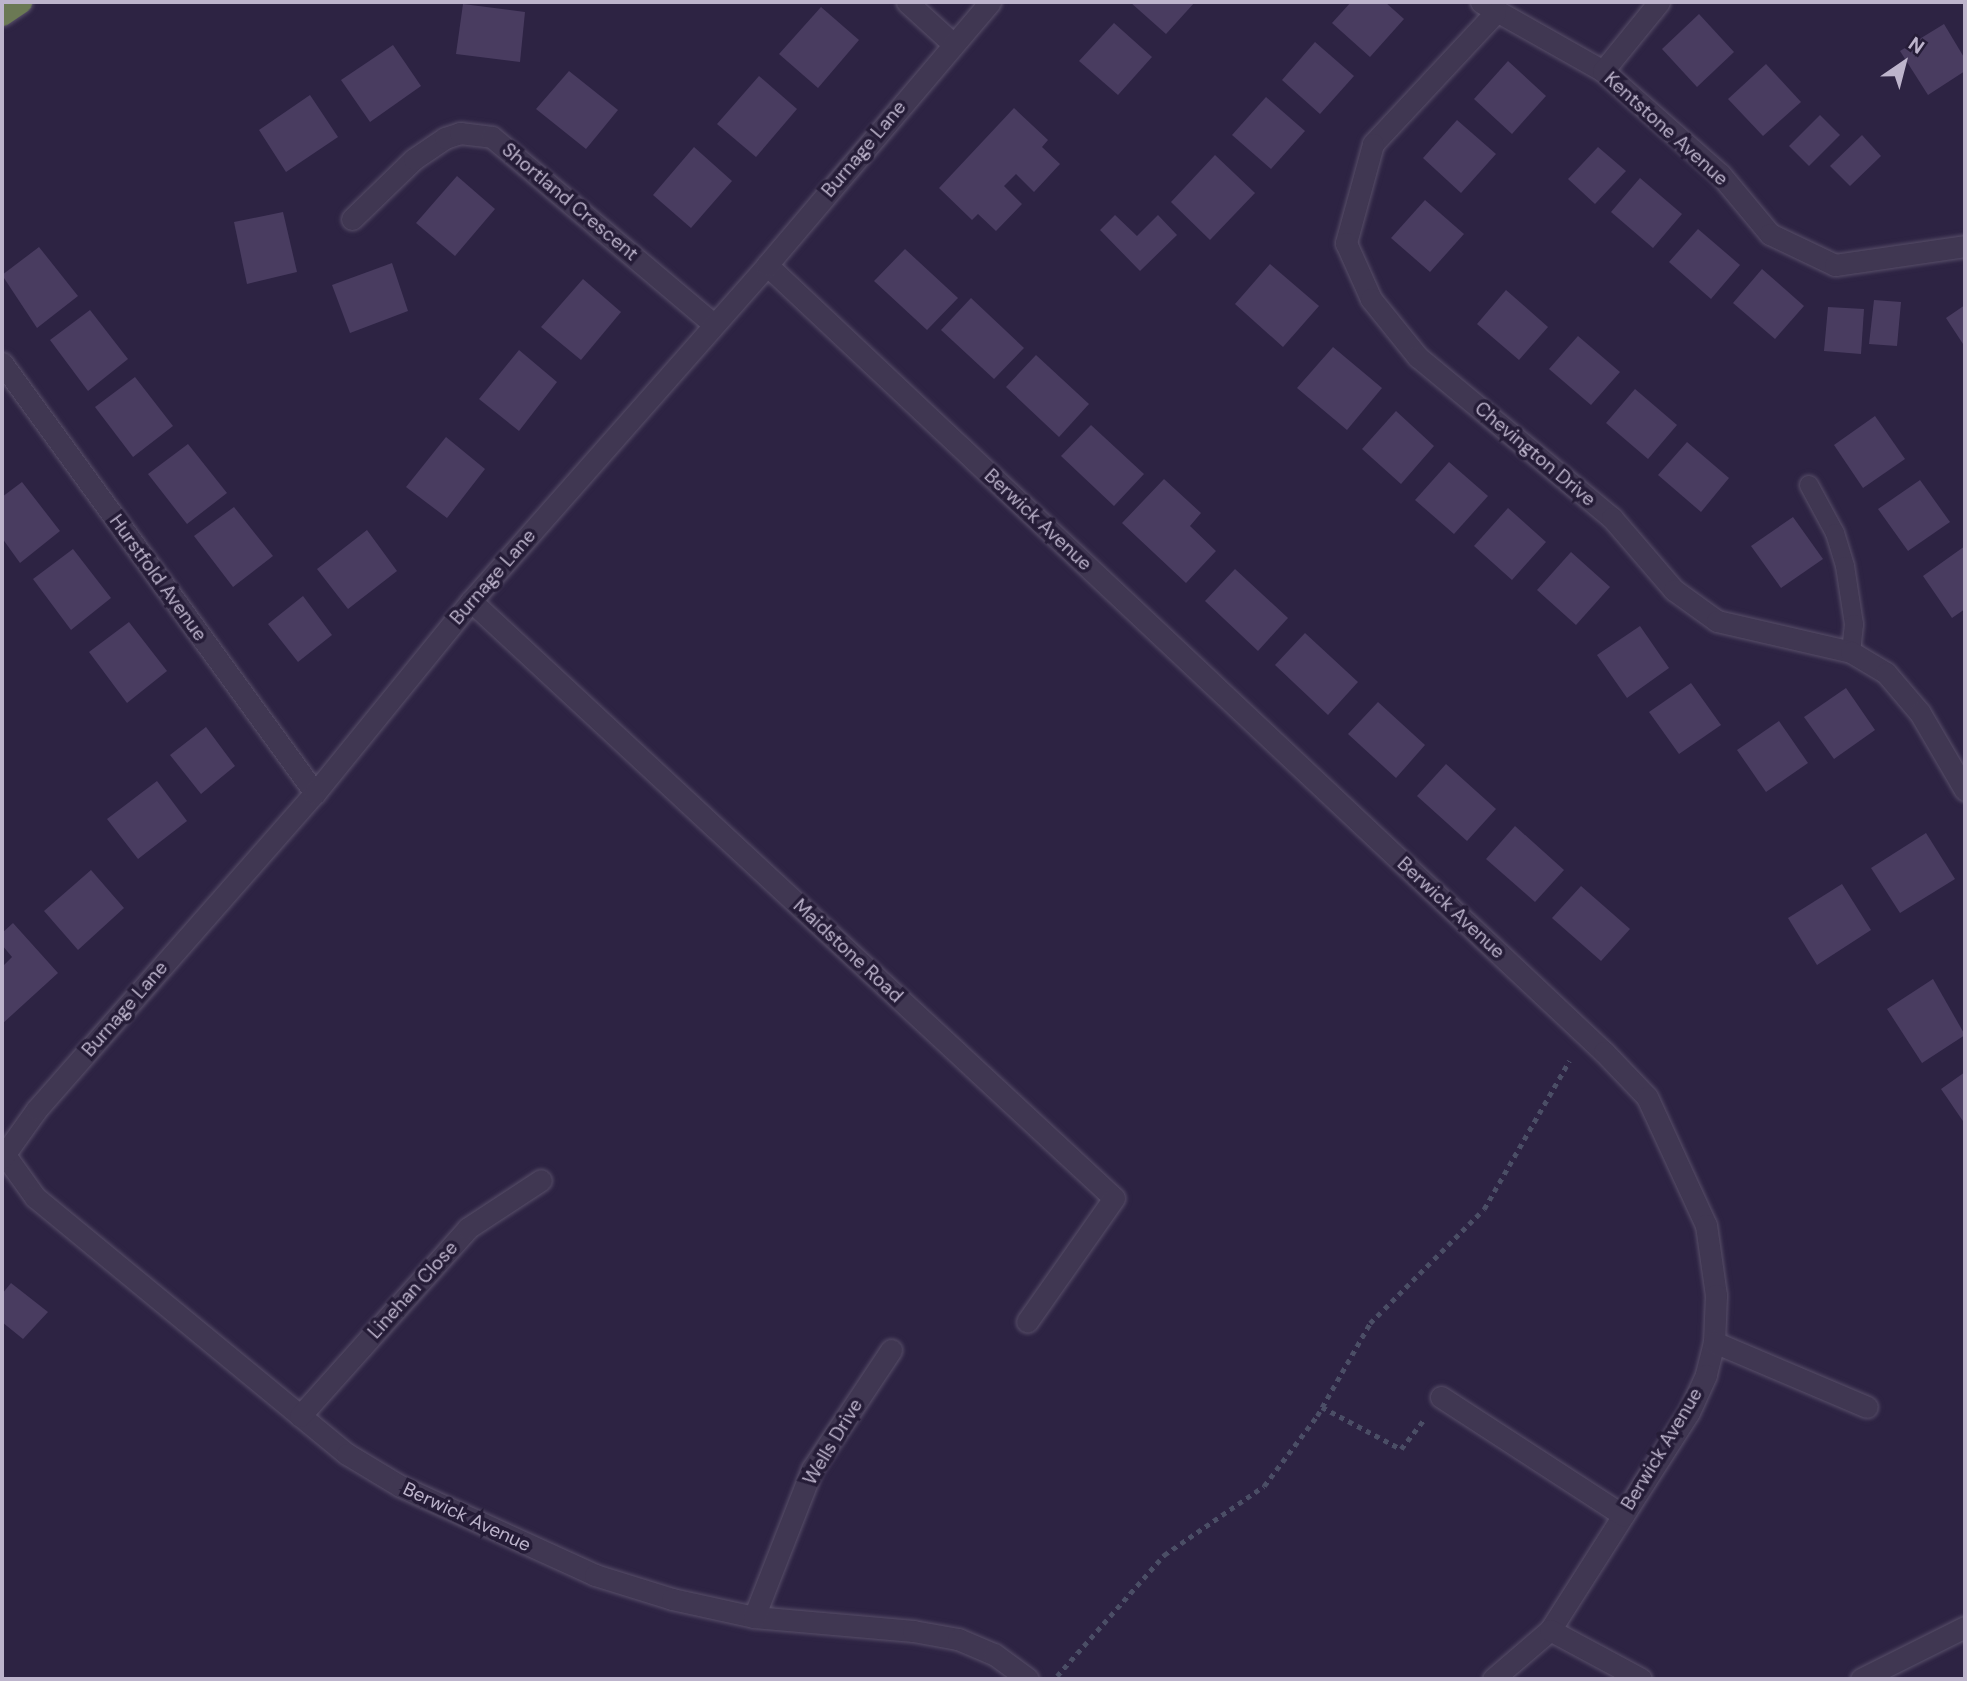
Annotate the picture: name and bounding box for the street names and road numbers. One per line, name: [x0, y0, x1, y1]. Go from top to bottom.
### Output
street label: Kentstone Avenue: [1599, 68, 1733, 190]
street label: Burnage Lane: [817, 96, 911, 202]
street label: Shortland Crescent: [497, 138, 643, 266]
street label: Chevington Drive: [1470, 397, 1600, 511]
street label: Berwick Avenue: [980, 464, 1096, 576]
street label: Hurstfold Avenue: [105, 510, 211, 646]
street label: Burnage Lane: [445, 525, 541, 629]
street label: Berwick Avenue: [1393, 852, 1509, 964]
street label: Maidstone Road: [789, 894, 907, 1008]
street label: Burnage Lane: [77, 957, 173, 1061]
street label: Linehan Close: [363, 1237, 463, 1343]
street label: Berwick Avenue: [1617, 1384, 1707, 1514]
street label: Wells Drive: [798, 1395, 868, 1489]
street label: Berwick Avenue: [399, 1477, 535, 1557]

